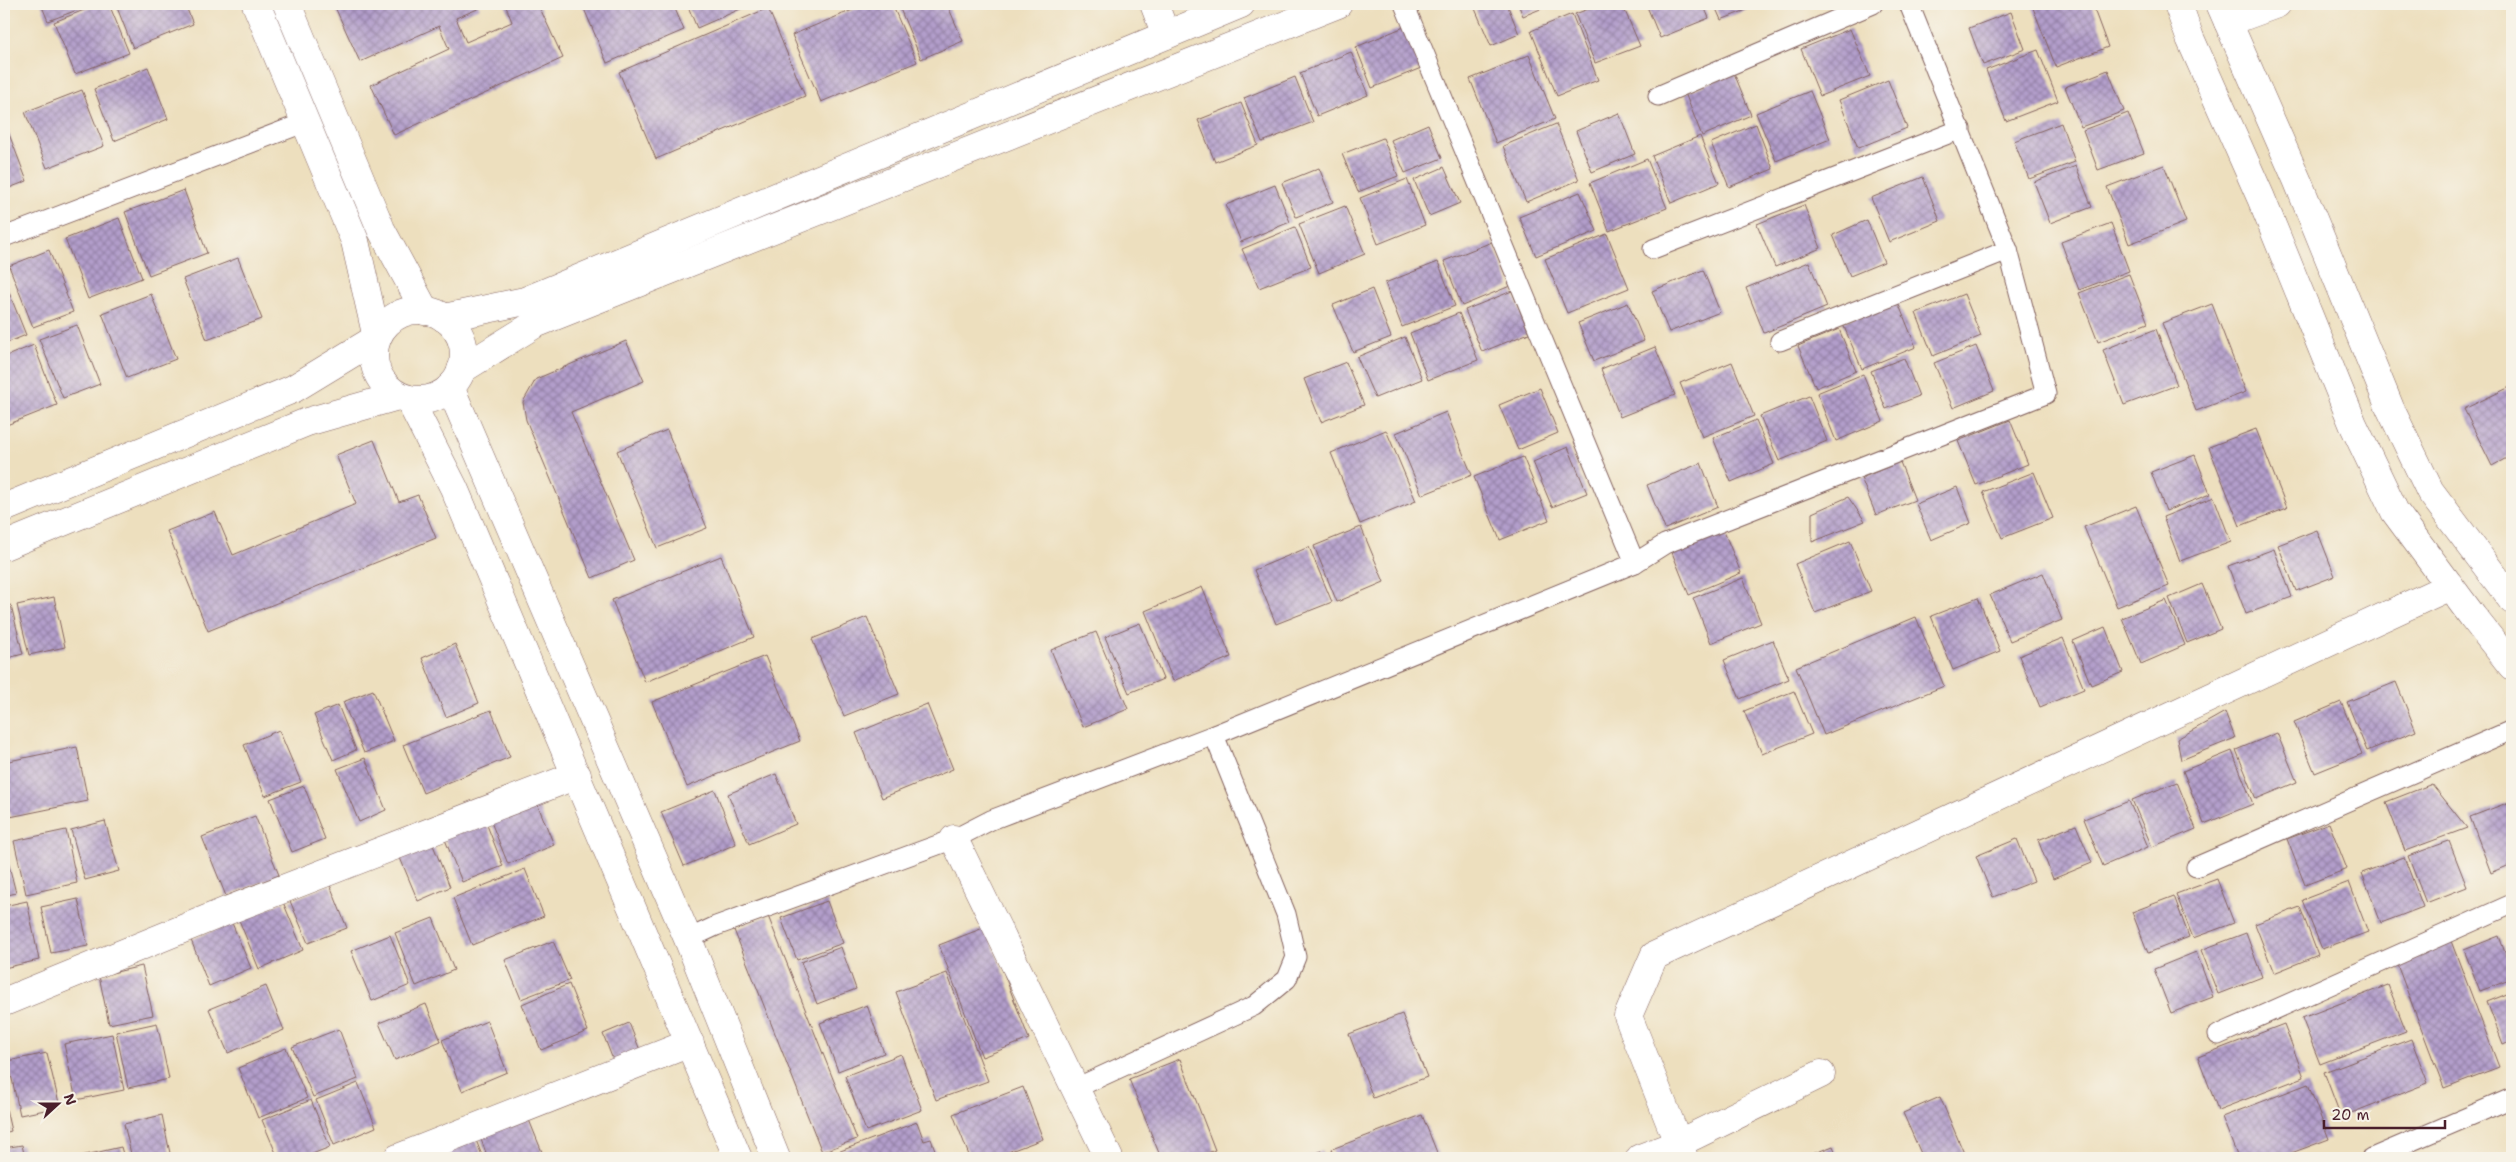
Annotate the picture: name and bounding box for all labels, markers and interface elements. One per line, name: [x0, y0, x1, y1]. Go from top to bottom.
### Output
north arrow: [32, 1080, 82, 1130]
text: N: [60, 1091, 81, 1108]
scale bar: [2324, 1097, 2445, 1129]
text: 20 m: [2331, 1105, 2370, 1125]

